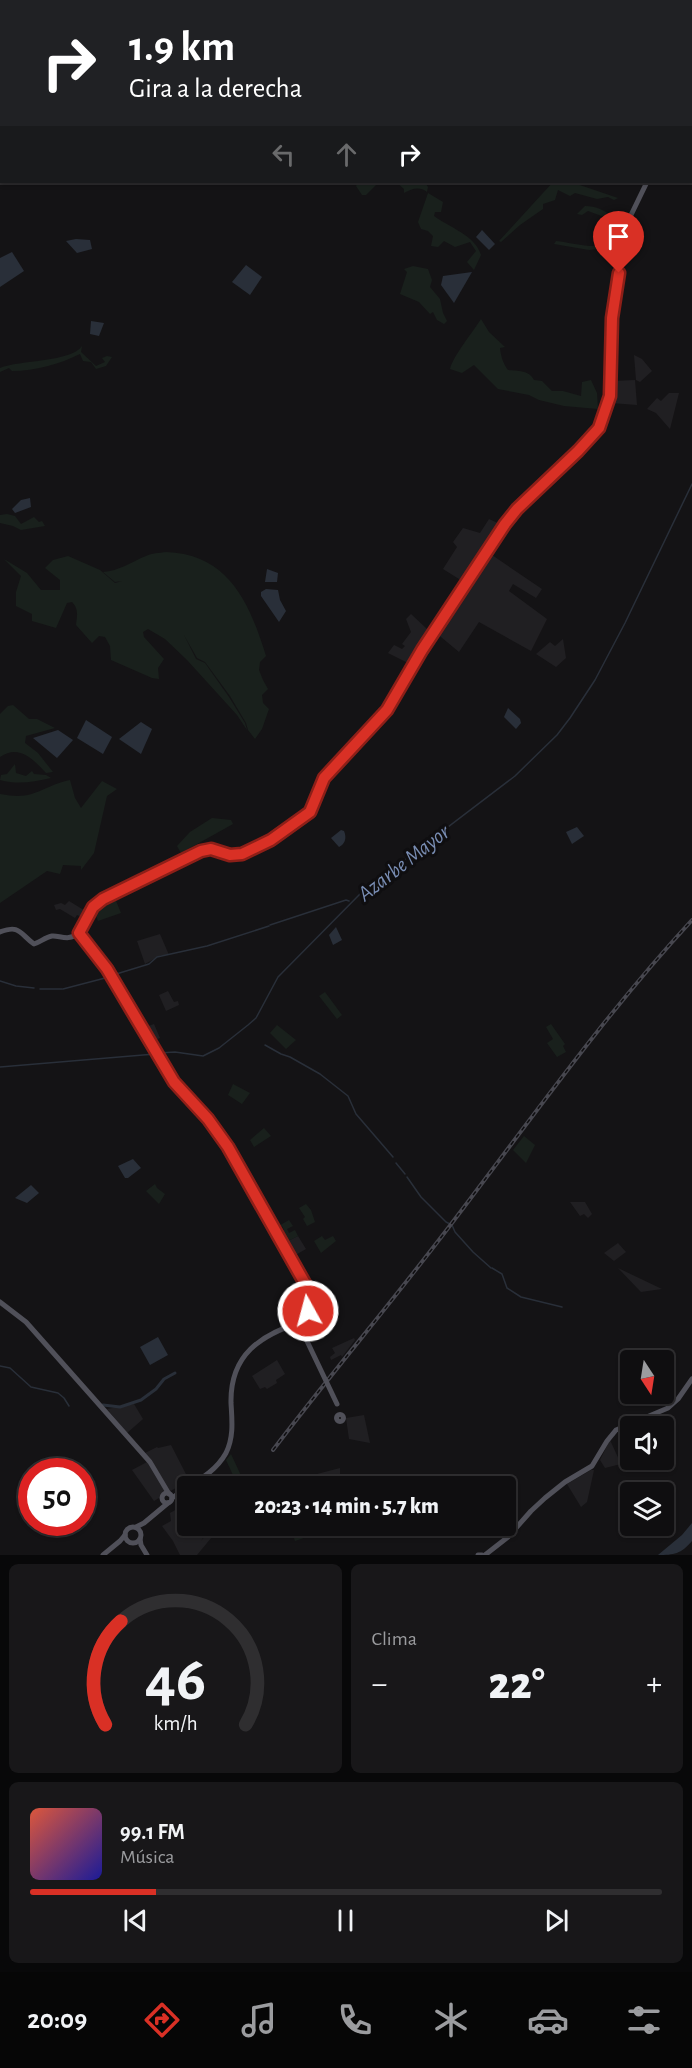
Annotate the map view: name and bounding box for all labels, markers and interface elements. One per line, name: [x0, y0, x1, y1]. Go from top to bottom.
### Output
icon: right: [30, 24, 108, 102]
text: 1.9 km: [129, 26, 235, 68]
text: Gira a la derecha: [129, 75, 302, 102]
icon: left: [267, 138, 300, 171]
icon: ahead: [330, 138, 363, 171]
icon: right: [393, 138, 426, 171]
pin: [593, 211, 644, 273]
icon: arrive: [602, 220, 635, 253]
water label: Azarbe Mayor: [353, 820, 454, 906]
position arrow: [276, 1279, 340, 1343]
north arrow: [620, 1350, 674, 1404]
map controls: [620, 1350, 674, 1536]
button: sound: [620, 1416, 674, 1470]
speed limit sign: 50: [18, 1458, 96, 1536]
button: layers: [620, 1482, 674, 1536]
text: 20:23 · 14 min · 5.7 km: [254, 1495, 439, 1517]
text: Clima: [372, 1629, 417, 1649]
text: 46: [144, 1649, 206, 1711]
text: 22°: [489, 1662, 545, 1707]
text: −: [372, 1668, 387, 1701]
text: +: [646, 1668, 662, 1701]
text: km/h: [153, 1714, 197, 1735]
text: 99.1 FM: [120, 1821, 185, 1843]
text: Música: [120, 1847, 175, 1867]
icon: previous: [119, 1904, 152, 1937]
icon: pause: [329, 1904, 362, 1937]
icon: next: [540, 1904, 573, 1937]
icon: directions: [141, 1999, 183, 2041]
icon: music: [238, 1999, 280, 2041]
icon: phone: [334, 1999, 376, 2041]
icon: climate: [430, 1999, 472, 2041]
icon: car: [527, 1999, 569, 2041]
icon: filters: [623, 1999, 665, 2041]
text: 20:09: [27, 2006, 87, 2033]

